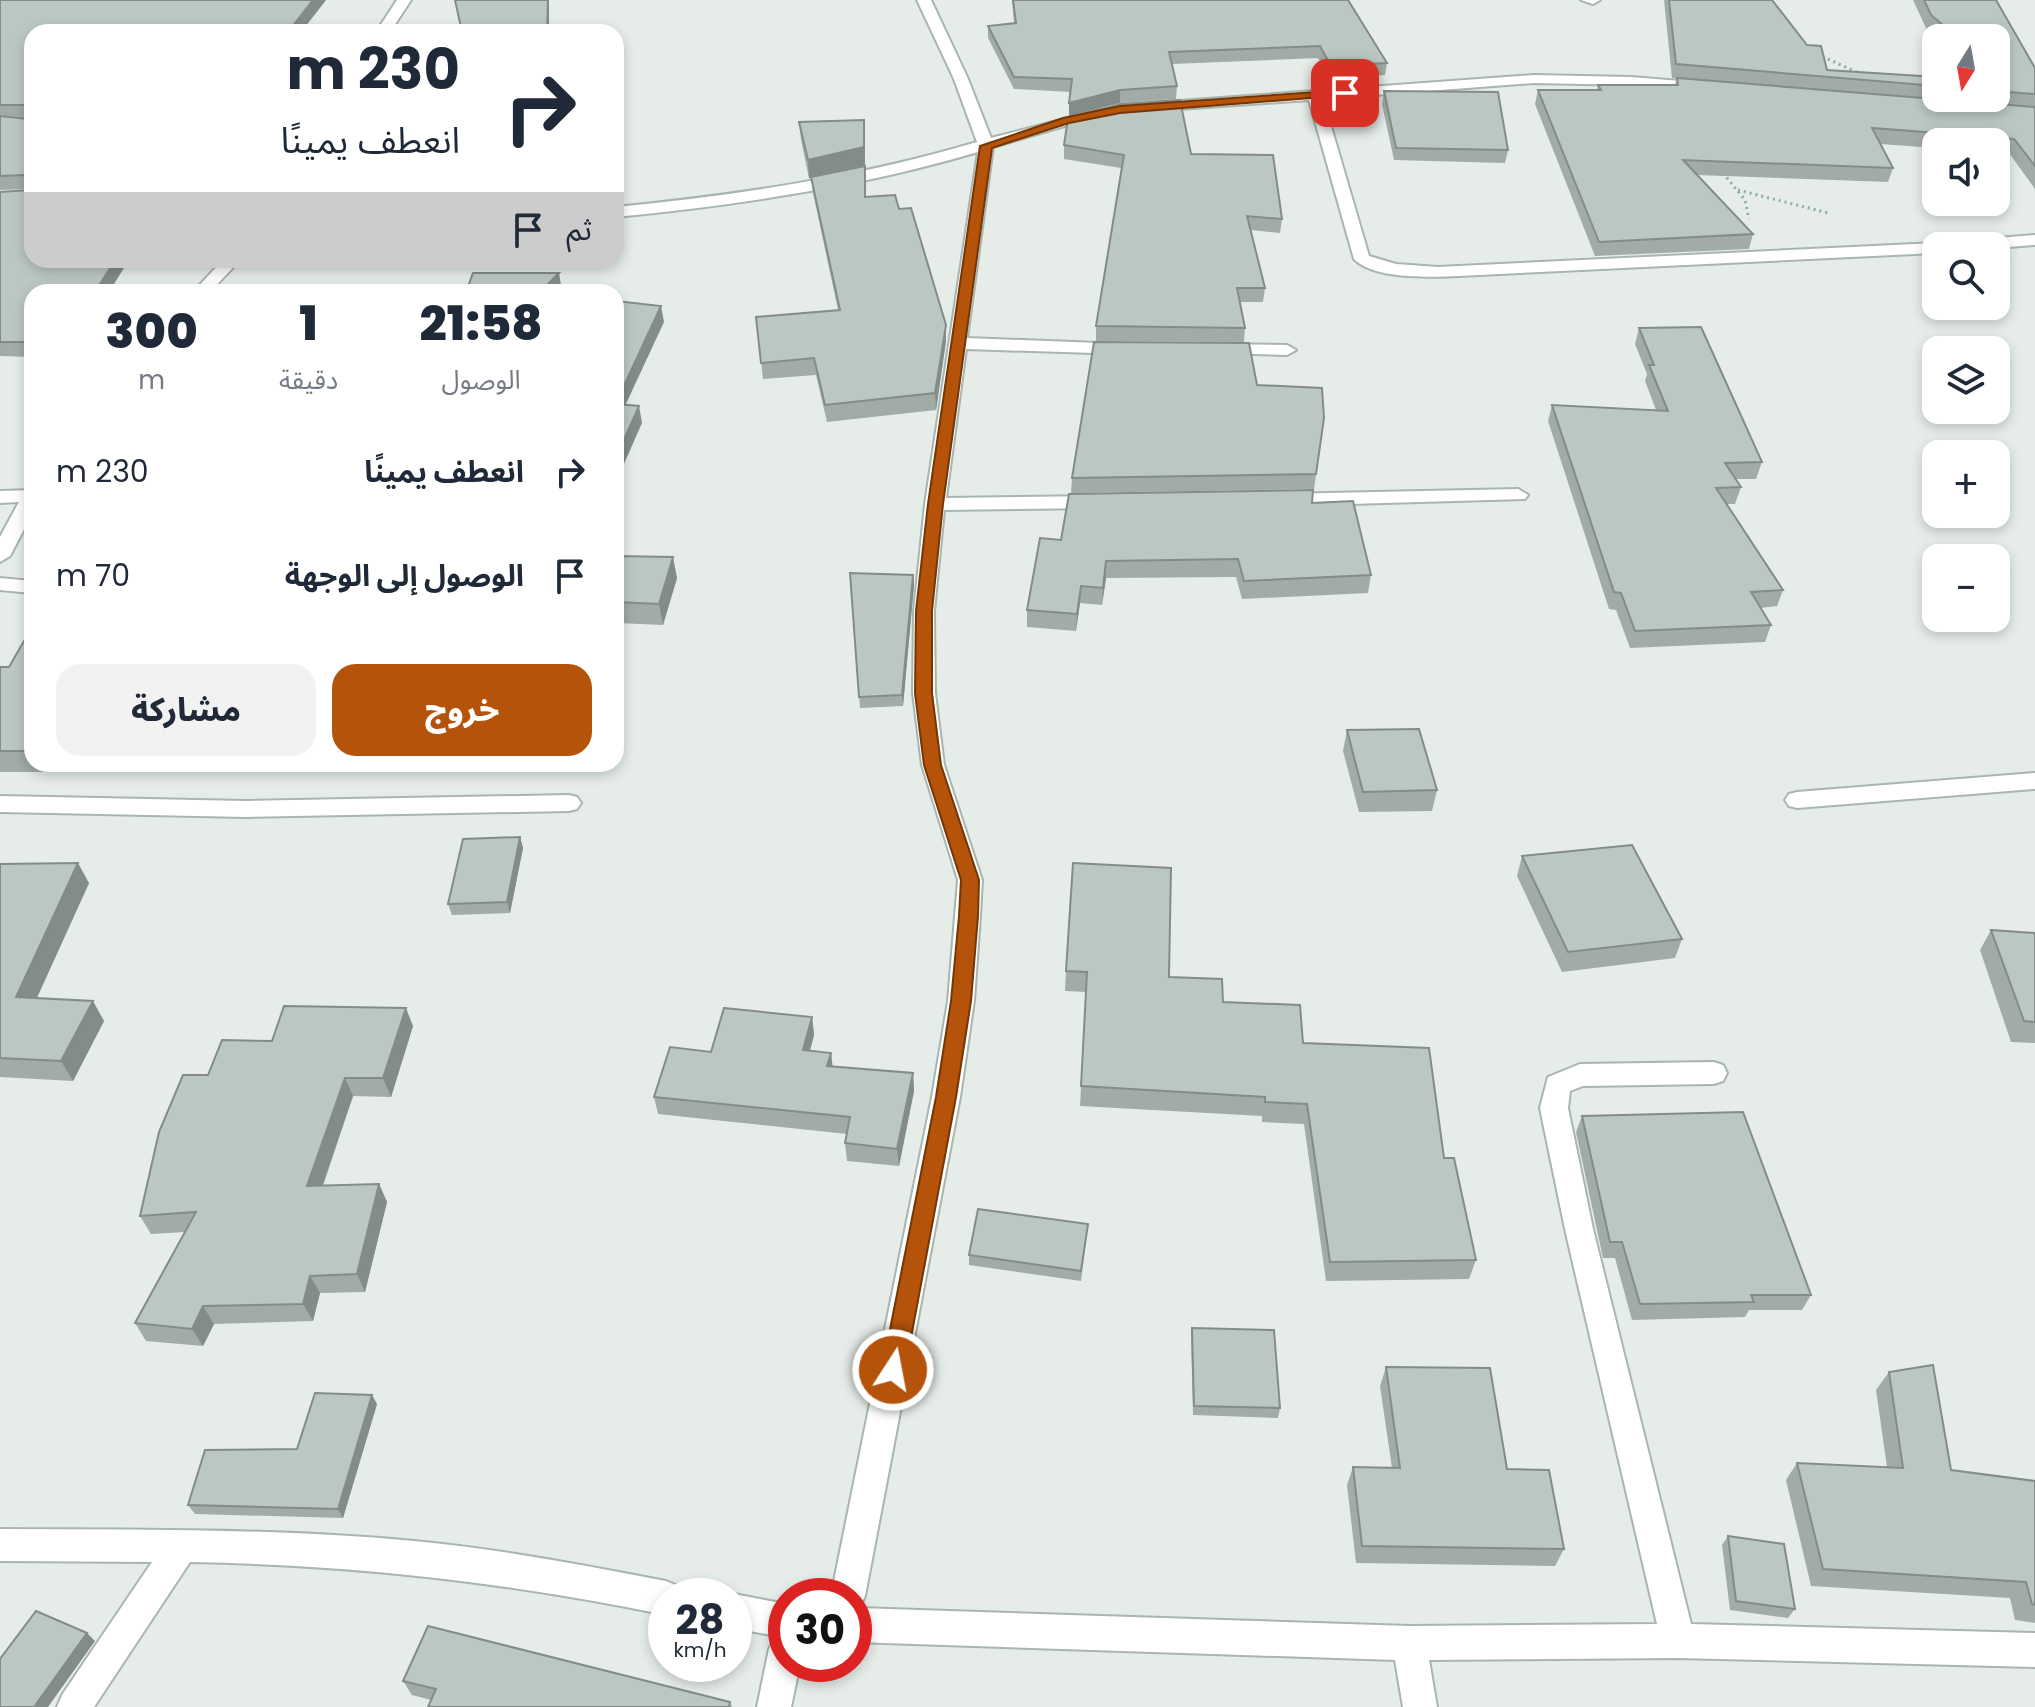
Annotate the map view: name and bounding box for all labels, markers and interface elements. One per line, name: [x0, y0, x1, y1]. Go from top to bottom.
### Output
north arrow: [1922, 24, 2010, 112]
map controls: [1922, 24, 2010, 632]
text: 230 m: [286, 30, 460, 109]
icon: right: [488, 56, 592, 160]
pin: [1311, 59, 1379, 127]
icon: arrive: [1323, 71, 1367, 115]
text: انعطف يمينًا: [280, 115, 460, 166]
button: sound: [1922, 128, 2010, 216]
icon: arrive: [506, 208, 550, 252]
text: ثم: [566, 208, 592, 251]
button: search: [1922, 232, 2010, 320]
text: 1: [299, 290, 318, 357]
text: 21:58: [420, 290, 543, 357]
text: 300: [105, 298, 198, 365]
button: layers: [1922, 336, 2010, 424]
text: m: [138, 362, 165, 398]
text: دقيقة: [279, 362, 338, 398]
text: الوصول: [442, 362, 521, 398]
button: +: [1922, 440, 2010, 528]
text: 230 m: [56, 450, 149, 493]
text: انعطف يمينًا: [364, 450, 524, 493]
icon: right: [548, 450, 592, 494]
button: −: [1922, 544, 2010, 632]
text: 70 m: [56, 554, 130, 597]
text: الوصول إلى الوجهة: [285, 554, 524, 597]
icon: arrive: [548, 554, 592, 598]
button: مشاركة: [56, 664, 316, 756]
button: خروج: [332, 664, 592, 756]
position arrow: [851, 1328, 935, 1412]
speed limit sign: 30: [768, 1578, 872, 1682]
text: 28: [676, 1592, 724, 1648]
text: km/h: [673, 1636, 727, 1664]

